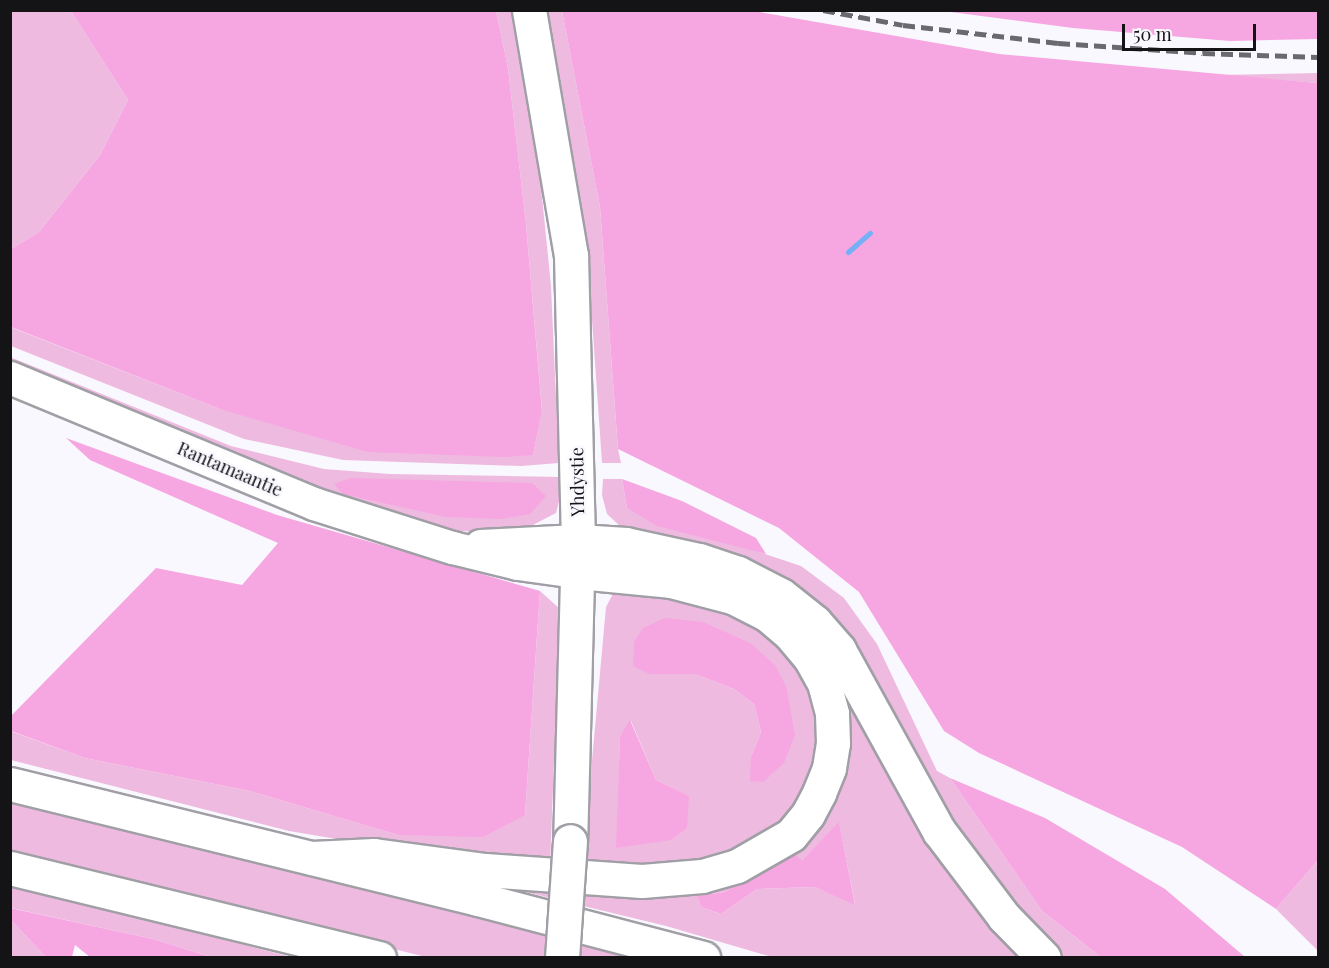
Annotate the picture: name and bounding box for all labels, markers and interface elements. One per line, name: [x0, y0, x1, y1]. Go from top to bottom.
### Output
scale bar: [1125, 12, 1258, 50]
text: 50 m: [1133, 22, 1172, 46]
street label: Rantamaantie: [174, 437, 286, 501]
street label: Yhdystie: [566, 447, 588, 517]

